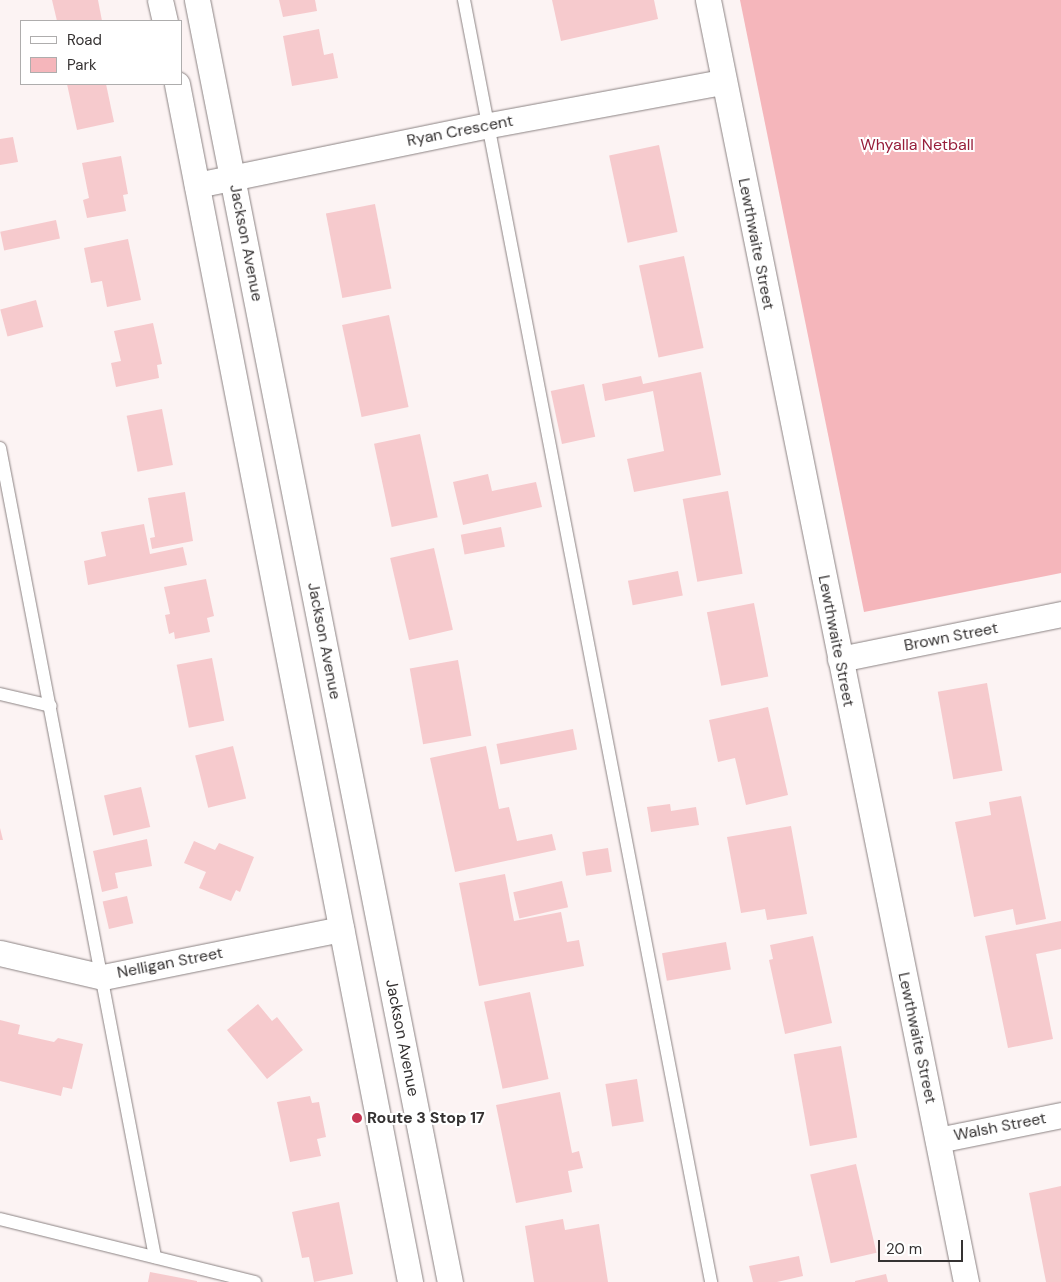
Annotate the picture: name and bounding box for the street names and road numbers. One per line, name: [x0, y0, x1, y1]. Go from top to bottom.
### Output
street label: Ryan Crescent: [405, 111, 515, 151]
street label: Lewthwaite Street: [734, 177, 778, 311]
street label: Jackson Avenue: [225, 183, 267, 303]
street label: Lewthwaite Street: [814, 574, 858, 708]
street label: Jackson Avenue: [303, 581, 345, 701]
street label: Brown Street: [902, 618, 1000, 656]
street label: Nelligan Street: [115, 943, 225, 983]
street label: Lewthwaite Street: [894, 971, 940, 1105]
street label: Jackson Avenue: [381, 978, 423, 1098]
street label: Walsh Street: [952, 1109, 1048, 1145]

